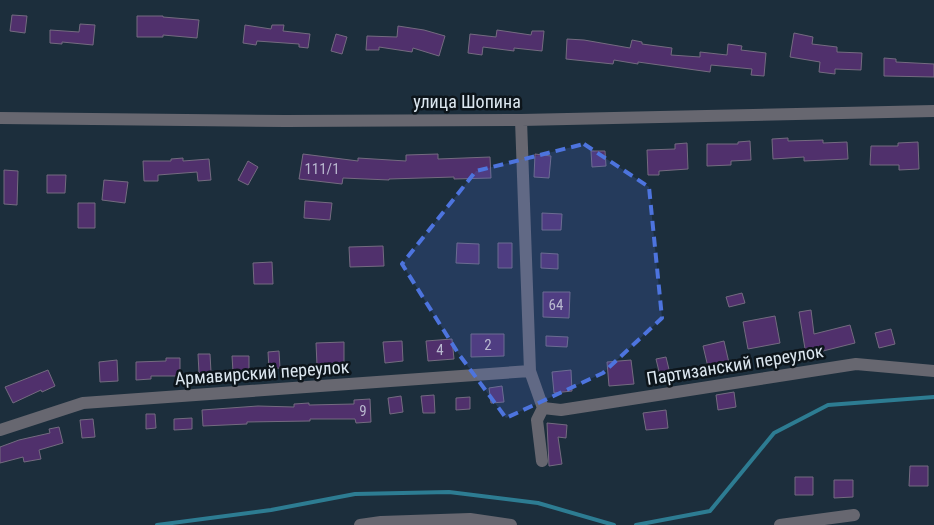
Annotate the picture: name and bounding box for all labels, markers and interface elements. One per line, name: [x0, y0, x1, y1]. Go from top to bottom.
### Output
street label: улица Шопина: [413, 91, 521, 112]
house number: 111/1: [304, 160, 340, 178]
house number: 64: [549, 296, 563, 314]
house number: 2: [484, 336, 492, 354]
street label: Партизанский переулок: [645, 340, 825, 389]
house number: 4: [436, 341, 444, 359]
street label: Армавирский переулок: [174, 356, 350, 389]
house number: 9: [359, 402, 367, 420]

